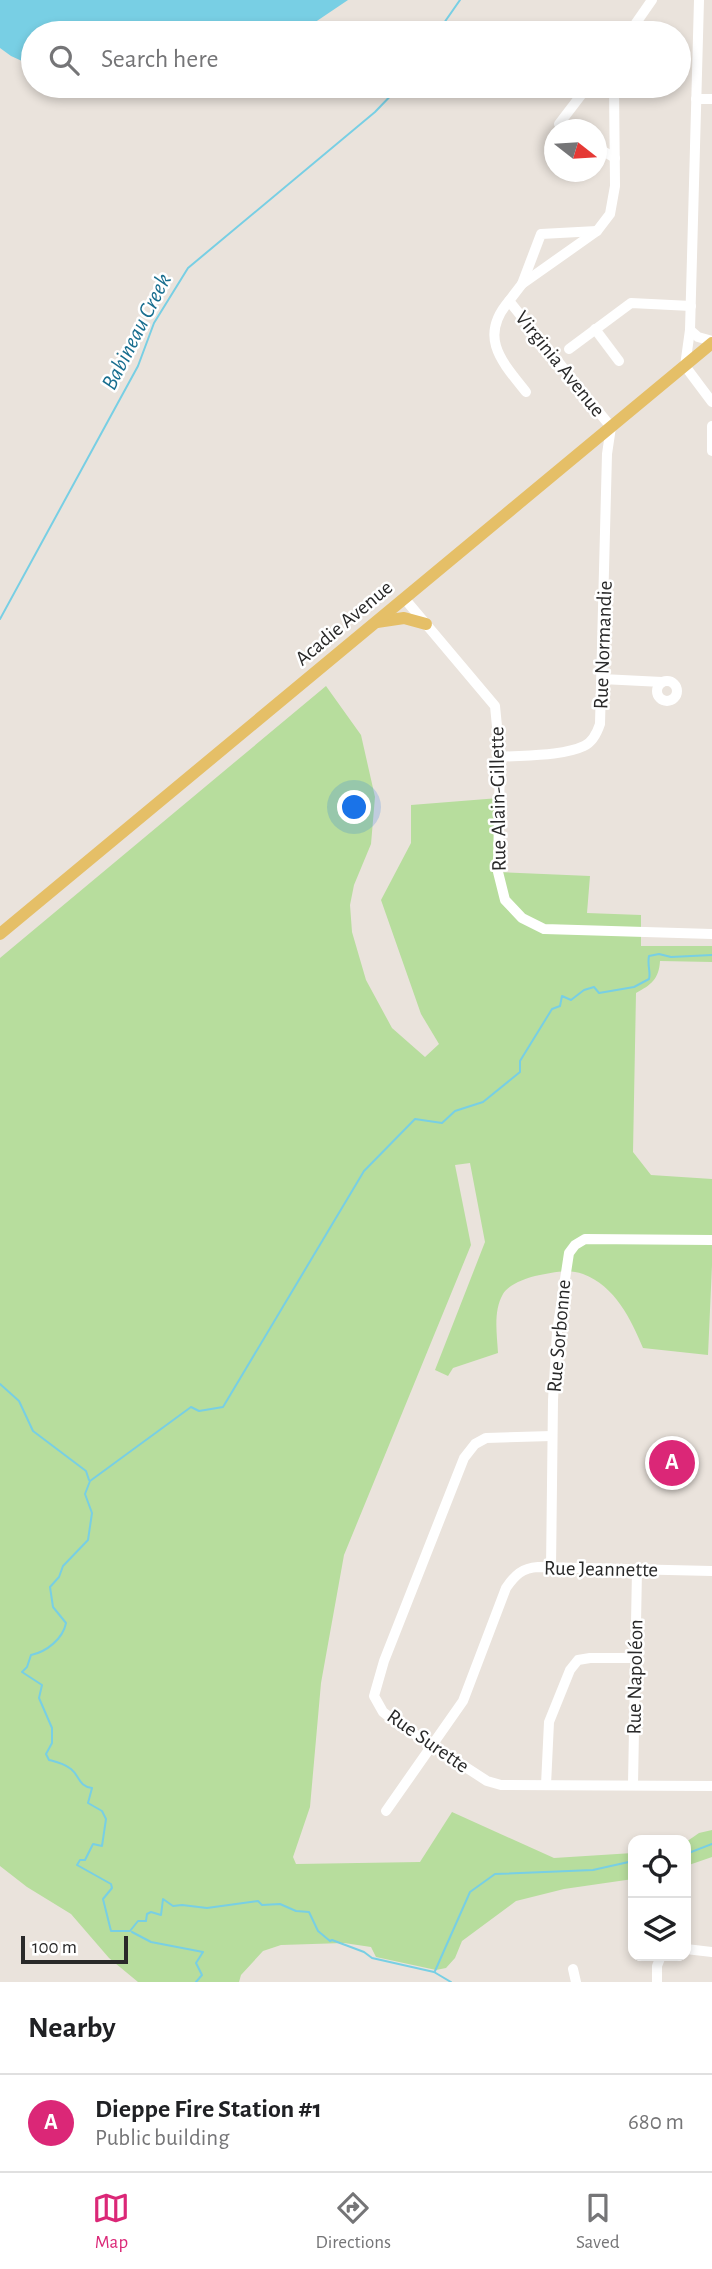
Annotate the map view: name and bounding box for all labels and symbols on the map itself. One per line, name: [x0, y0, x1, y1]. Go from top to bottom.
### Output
north arrow: [544, 119, 607, 182]
water label: Babineau Creek: [98, 270, 176, 394]
street label: Virginia Avenue: [511, 307, 609, 421]
street label: Acadie Avenue: [291, 577, 397, 669]
street label: Rue Normandie: [590, 580, 616, 710]
street label: Rue Alain-Gillette: [486, 726, 510, 872]
your location: [337, 790, 371, 824]
street label: Rue Sorbonne: [544, 1279, 574, 1393]
pin: A: [649, 1437, 695, 1489]
street label: Rue Jeannette: [544, 1558, 658, 1580]
street label: Rue Napoléon: [623, 1619, 647, 1735]
street label: Rue Surette: [383, 1705, 473, 1777]
scale bar: [21, 1933, 128, 1965]

